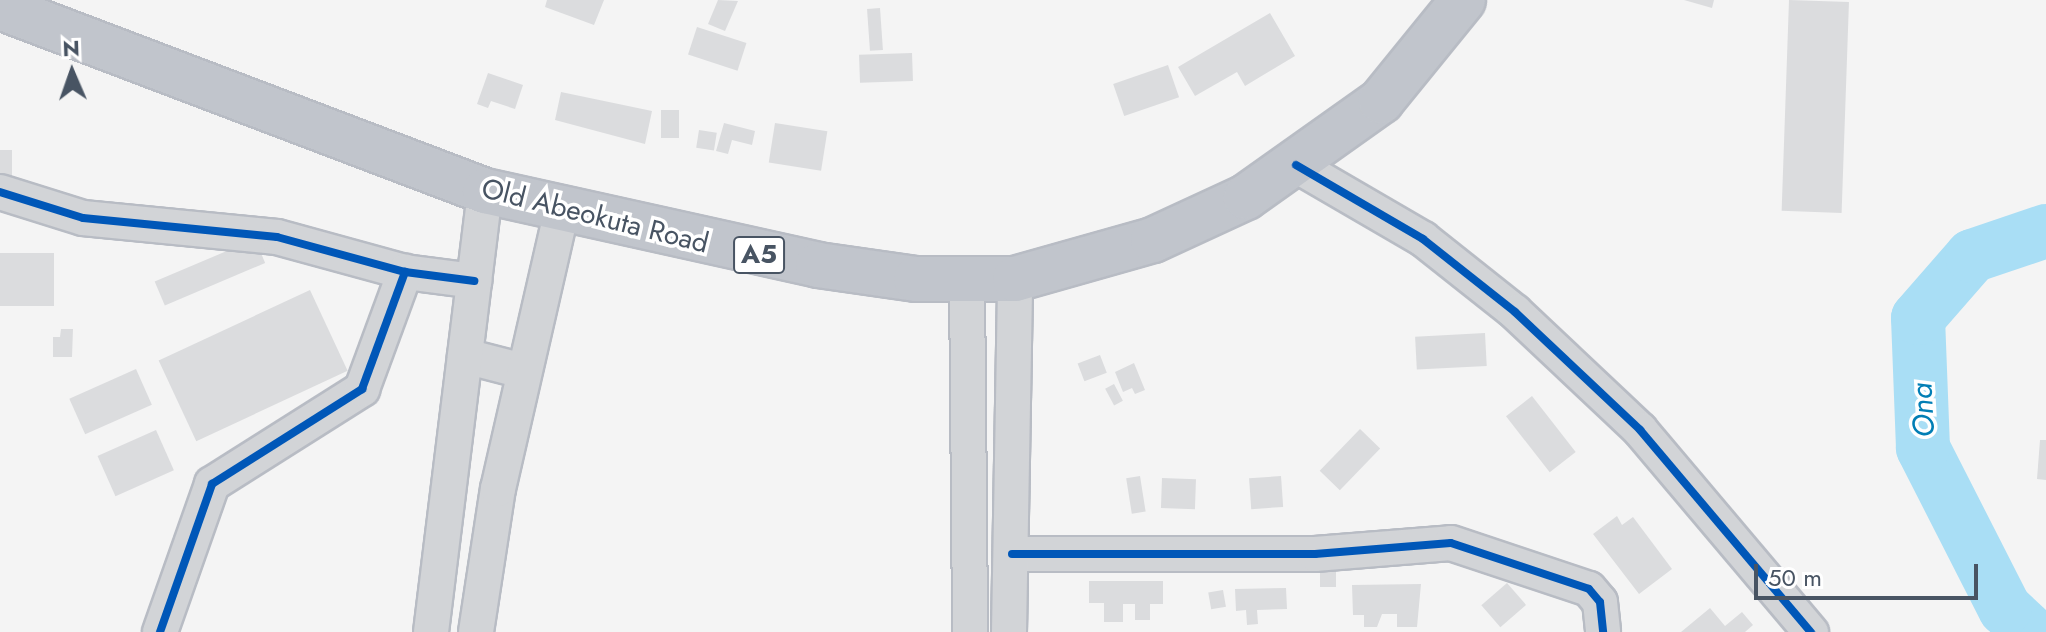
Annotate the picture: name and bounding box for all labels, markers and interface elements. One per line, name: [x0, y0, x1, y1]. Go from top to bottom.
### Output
north arrow: [32, 32, 112, 112]
text: N: [62, 32, 80, 64]
street label: Old Abeokuta Road: [478, 172, 712, 260]
road number: A5: [733, 233, 785, 277]
water label: Ona: [1904, 382, 1942, 438]
scale bar: [1758, 548, 1982, 598]
text: 50 m: [1768, 560, 1822, 595]

